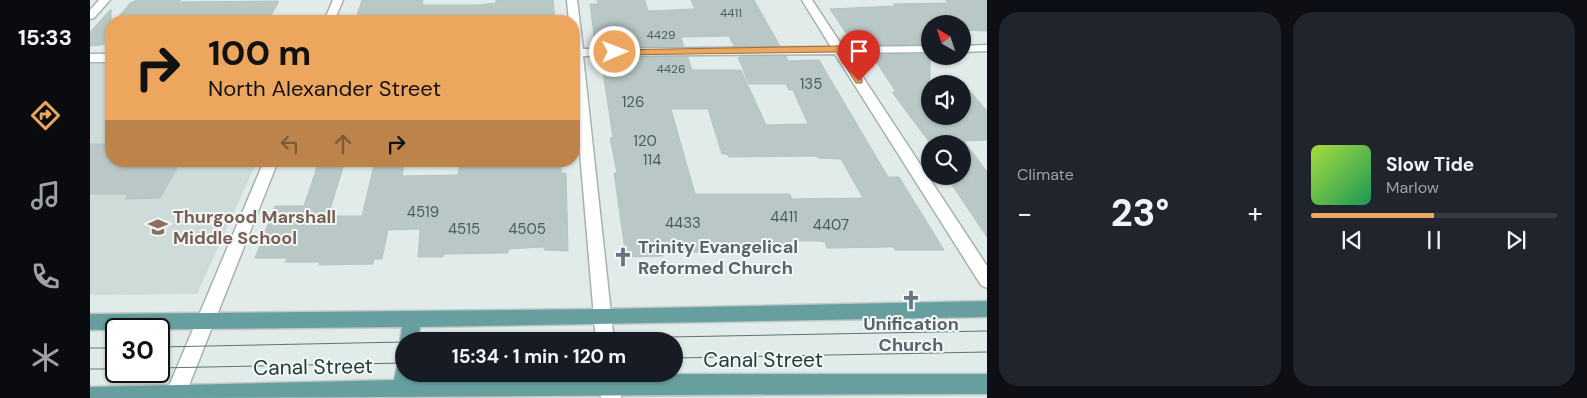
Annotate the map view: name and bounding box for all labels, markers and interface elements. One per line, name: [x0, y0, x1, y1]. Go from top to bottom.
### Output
house number: 4411: [720, 5, 742, 21]
north arrow: [921, 15, 971, 65]
map controls: [921, 15, 971, 185]
text: 15:33: [18, 23, 72, 52]
position arrow: [588, 25, 640, 77]
house number: 4429: [647, 27, 675, 43]
text: 100 m: [208, 30, 311, 76]
pin: [838, 30, 880, 81]
icon: right: [125, 35, 190, 100]
icon: arrive: [845, 37, 873, 65]
house number: 4426: [656, 61, 686, 77]
text: North Alexander Street: [208, 74, 441, 103]
house number: 135: [800, 74, 822, 94]
button: sound: [921, 75, 971, 125]
house number: 126: [622, 92, 644, 112]
icon: directions: [28, 98, 63, 133]
icon: left: [276, 130, 304, 158]
icon: ahead: [329, 130, 357, 158]
icon: right: [382, 130, 410, 158]
house number: 120: [633, 131, 657, 151]
button: search: [921, 135, 971, 185]
house number: 114: [643, 150, 661, 170]
text: Slow Tide: [1386, 152, 1474, 177]
text: Climate: [1017, 164, 1074, 185]
text: Marlow: [1386, 177, 1439, 198]
icon: music: [28, 178, 63, 213]
text: 23°: [1111, 188, 1169, 238]
text: −: [1017, 195, 1032, 232]
text: +: [1248, 195, 1263, 232]
house number: 4519: [407, 202, 439, 222]
place label: Thurgood Marshall Middle School: [173, 205, 336, 250]
house number: 4411: [770, 207, 798, 227]
house number: 4433: [665, 213, 701, 233]
house number: 4407: [813, 215, 849, 235]
school or university icon: Thurgood Marshall Middle School: [147, 216, 169, 238]
house number: 4515: [448, 219, 480, 239]
house number: 4505: [508, 219, 546, 239]
icon: previous: [1338, 226, 1366, 254]
icon: pause: [1420, 226, 1448, 254]
icon: next: [1502, 226, 1530, 254]
place label: Trinity Evangelical Reformed Church: [638, 235, 798, 280]
church icon: Trinity Evangelical Reformed Church: [612, 246, 634, 268]
icon: phone: [28, 259, 63, 294]
church icon: Unification Church: [900, 289, 922, 311]
place label: Unification Church: [863, 312, 959, 357]
speed limit sign: 30: [105, 318, 170, 383]
icon: climate: [28, 340, 63, 375]
text: 15:34 · 1 min · 120 m: [452, 344, 626, 369]
street label: Canal Street: [703, 346, 823, 374]
street label: Canal Street: [253, 352, 373, 382]

